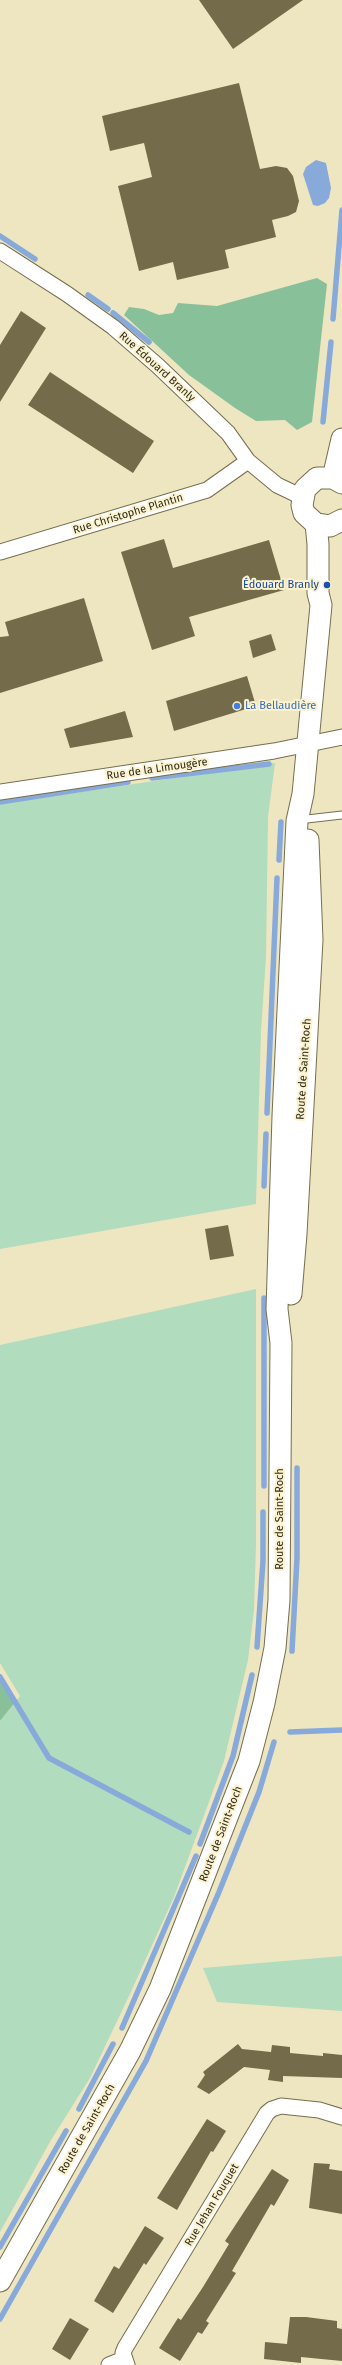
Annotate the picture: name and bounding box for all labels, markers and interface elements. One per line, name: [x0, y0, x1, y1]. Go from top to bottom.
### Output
street label: Rue Édouard Branly: [116, 329, 198, 405]
street label: Rue Christophe Plantin: [71, 491, 185, 537]
place label: Édouard Branly: [243, 578, 319, 592]
marker: Édouard Branly: [322, 580, 332, 590]
place label: La Bellaudière: [245, 699, 316, 713]
marker: La Bellaudière: [232, 701, 242, 711]
street label: Rue de la Limougère: [106, 755, 208, 783]
street label: Route de Saint-Roch: [294, 1018, 314, 1120]
street label: Route de Saint-Roch: [273, 1468, 287, 1570]
street label: Route de Saint-Roch: [197, 1784, 245, 1884]
street label: Route de Saint-Roch: [56, 2082, 118, 2176]
street label: Rue Jehan Fouquet: [182, 2161, 242, 2249]

